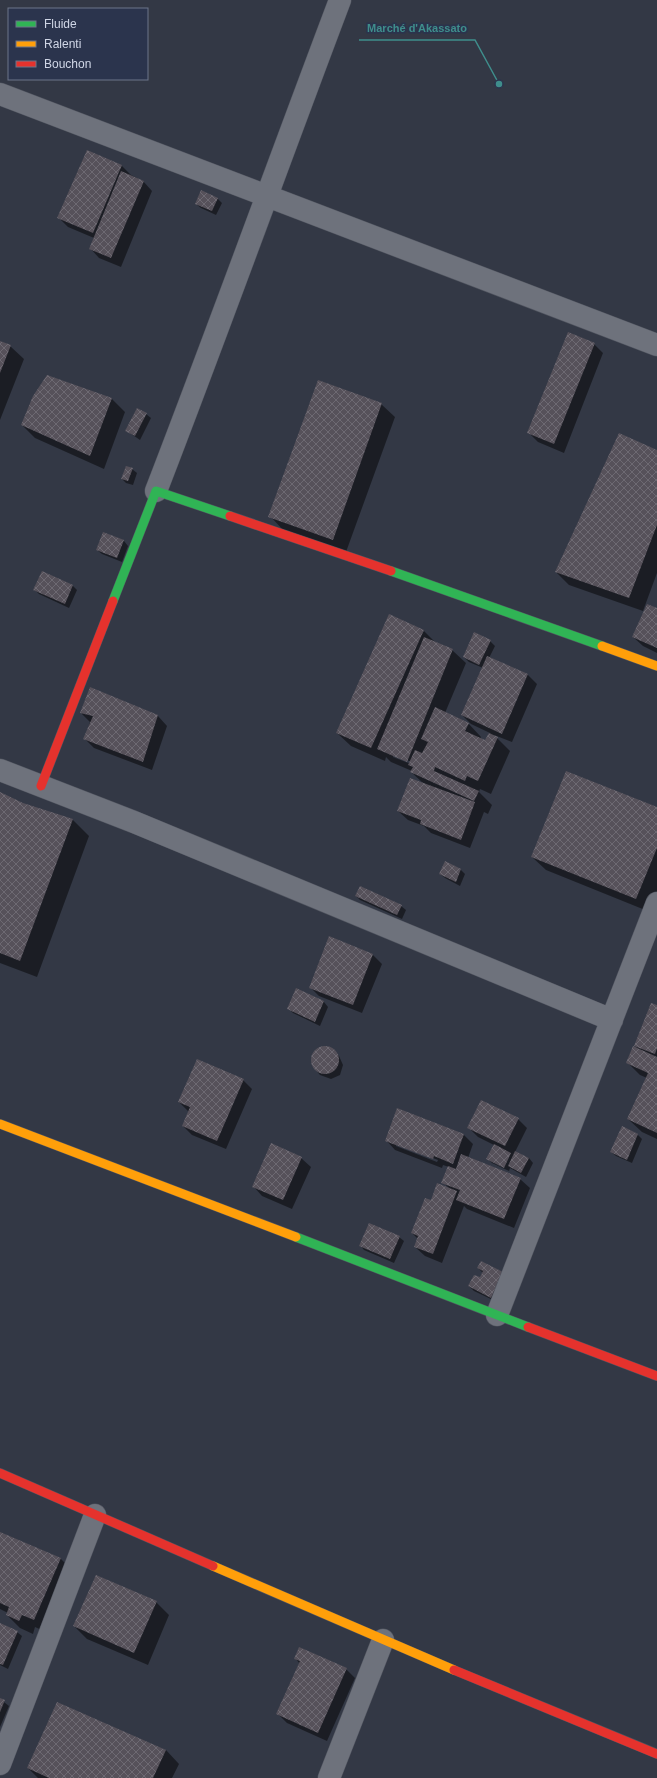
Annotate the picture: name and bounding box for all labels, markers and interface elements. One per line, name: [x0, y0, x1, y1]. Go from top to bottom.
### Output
legend: [8, 8, 148, 80]
text: Fluide: [44, 17, 77, 31]
callout: Marché d'Akassato: [359, 17, 475, 40]
text: Marché d'Akassato: [367, 22, 467, 34]
text: Ralenti: [44, 37, 81, 51]
text: Bouchon: [44, 57, 91, 71]

